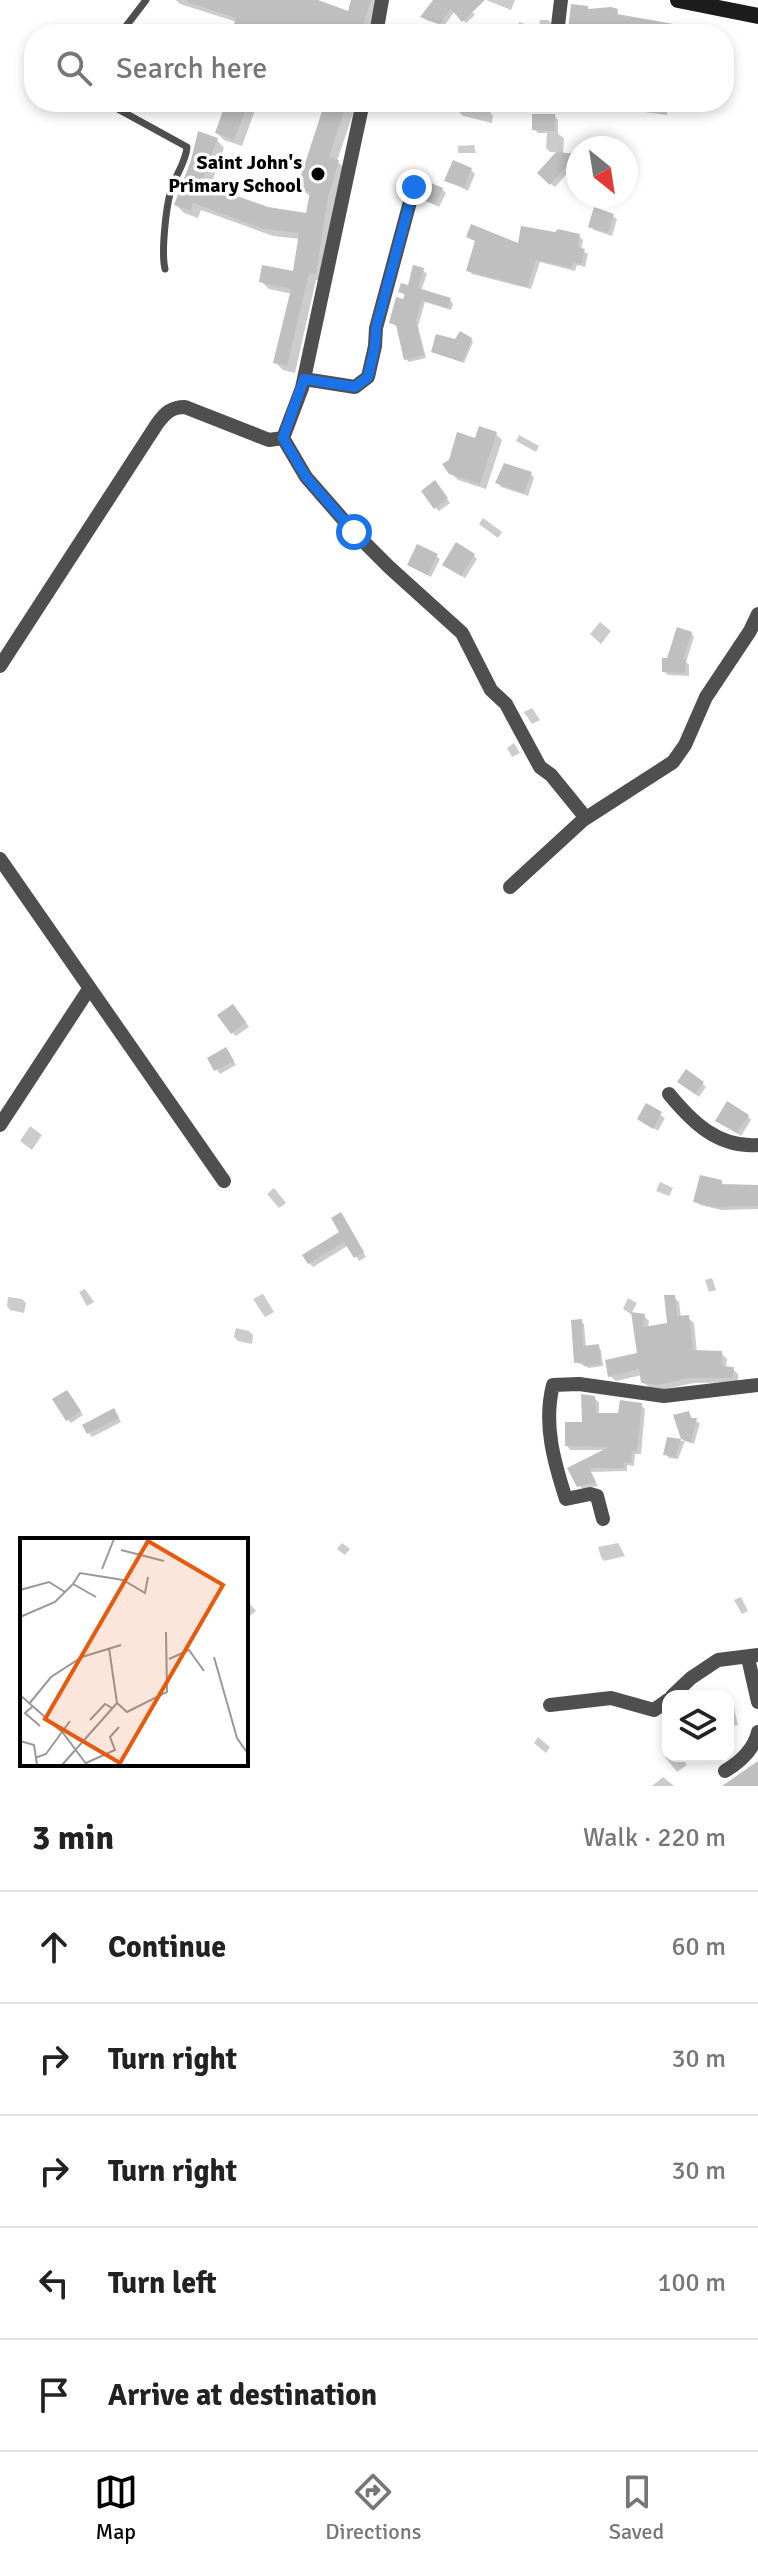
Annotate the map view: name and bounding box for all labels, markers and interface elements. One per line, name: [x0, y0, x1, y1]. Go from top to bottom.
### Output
search box: [24, 24, 734, 112]
icon: search: [52, 46, 96, 90]
text: Search here: [116, 50, 267, 87]
north arrow: [566, 136, 638, 208]
place label: Saint John's Primary School: [168, 150, 302, 198]
marker: Saint John's Primary School: [309, 165, 327, 183]
route end: [396, 169, 432, 205]
route start: [336, 514, 372, 550]
inset map: [20, 1538, 248, 1766]
map controls: [662, 1690, 734, 1762]
button: layers: [662, 1690, 734, 1762]
text: 3 min: [32, 1817, 114, 1859]
text: Walk · 220 m: [583, 1822, 726, 1854]
icon: ahead: [32, 1925, 76, 1969]
text: Continue: [108, 1929, 226, 1966]
text: 60 m: [671, 1931, 726, 1963]
icon: right: [32, 2037, 76, 2081]
text: Turn right: [108, 2041, 237, 2078]
text: 30 m: [671, 2043, 726, 2075]
icon: right: [32, 2149, 76, 2193]
text: Turn right: [108, 2153, 237, 2190]
text: 30 m: [671, 2155, 726, 2187]
icon: left: [32, 2261, 76, 2305]
text: Turn left: [108, 2265, 217, 2302]
text: 100 m: [657, 2267, 726, 2299]
icon: arrive: [32, 2373, 76, 2417]
text: Arrive at destination: [108, 2377, 377, 2414]
tab: Map: [94, 2470, 138, 2545]
tab: Directions: [325, 2470, 421, 2545]
tab: Saved: [609, 2470, 664, 2545]

